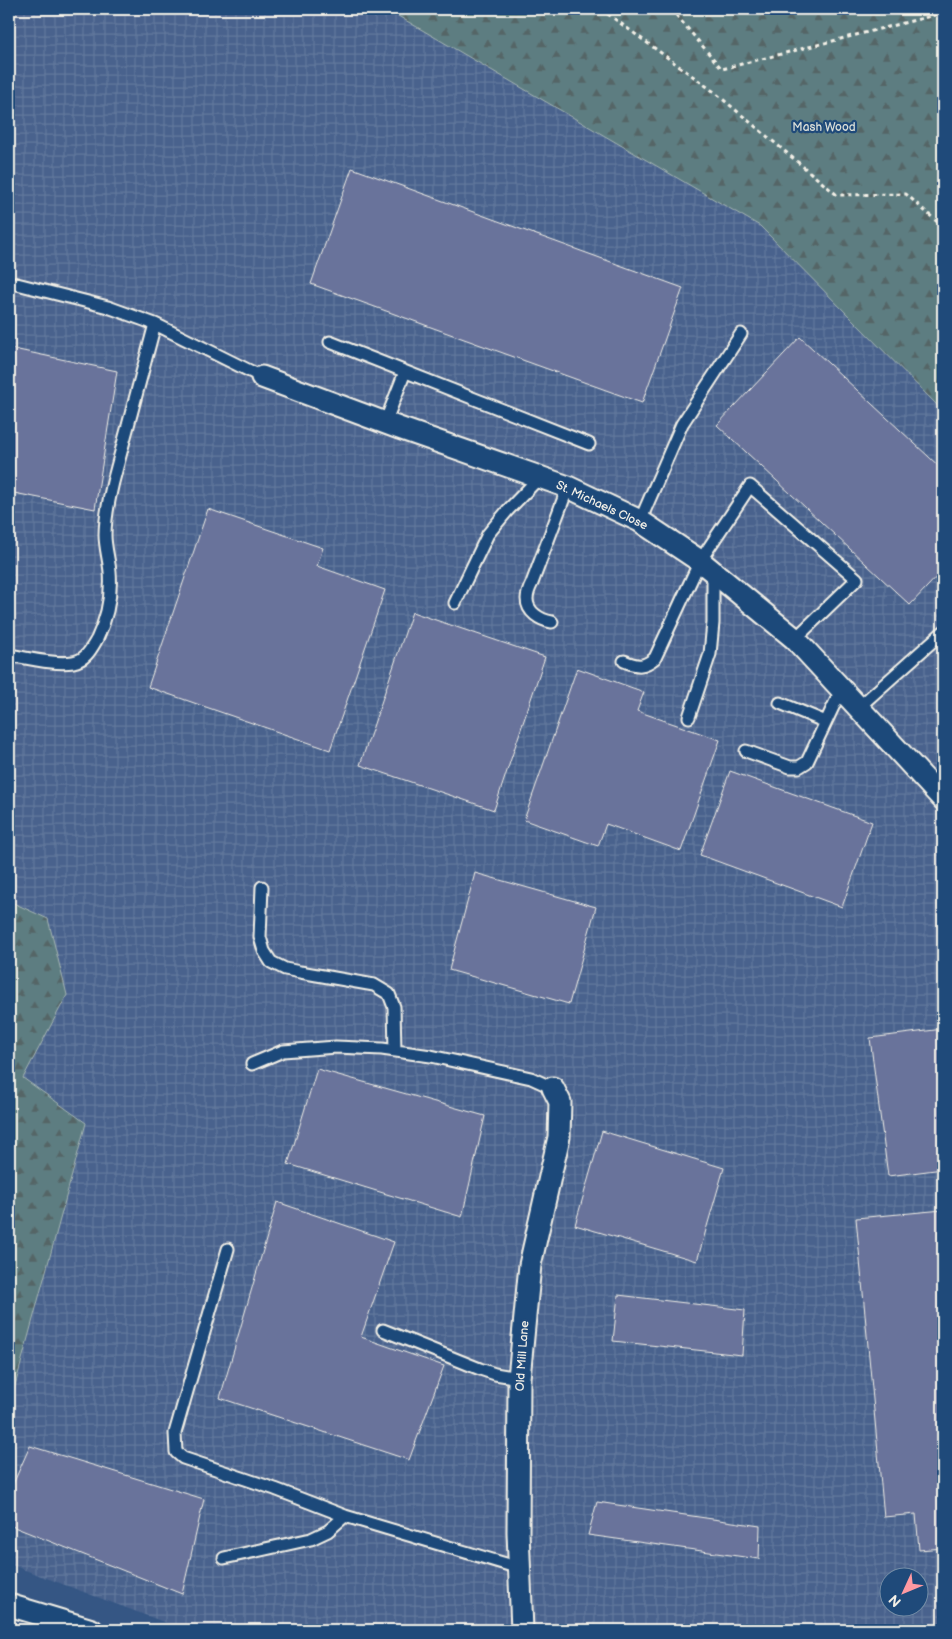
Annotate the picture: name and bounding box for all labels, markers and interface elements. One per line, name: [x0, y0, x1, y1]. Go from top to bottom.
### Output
park label: Mash Wood: [792, 120, 856, 135]
street label: St. Michaels Close: [554, 478, 650, 533]
street label: Old Mill Lane: [513, 1320, 532, 1392]
north arrow: [880, 1566, 930, 1616]
text: N: [885, 1591, 905, 1610]

